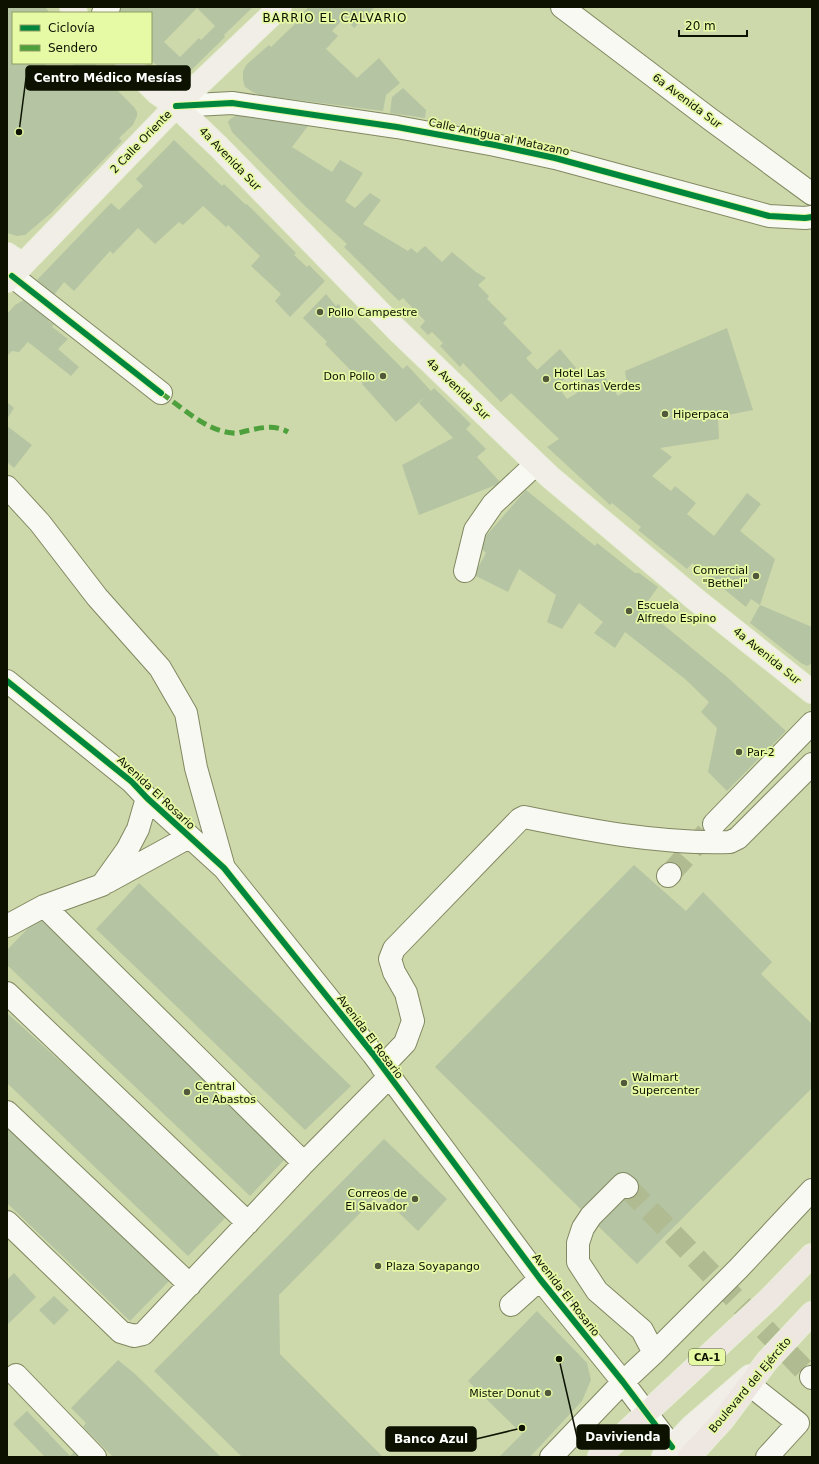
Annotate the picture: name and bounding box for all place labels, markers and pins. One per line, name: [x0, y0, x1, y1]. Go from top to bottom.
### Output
callout: Centro Médico Mesías: [26, 66, 190, 90]
place label: Pollo Campestre: [328, 306, 418, 319]
marker: Pollo Campestre: [315, 307, 325, 317]
place label: Hotel Las Cortinas Verdes: [554, 367, 641, 393]
place label: Don Pollo: [324, 370, 375, 383]
marker: Don Pollo: [378, 371, 388, 381]
marker: Hotel Las Cortinas Verdes: [541, 374, 551, 384]
place label: Hiperpaca: [673, 408, 729, 421]
marker: Hiperpaca: [660, 409, 670, 419]
place label: Comercial "Bethel": [693, 564, 748, 590]
marker: Comercial "Bethel": [751, 571, 761, 581]
place label: Escuela Alfredo Espino: [637, 599, 716, 625]
marker: Escuela Alfredo Espino: [624, 606, 634, 616]
place label: Par-2: [747, 746, 775, 759]
marker: Par-2: [734, 747, 744, 757]
place label: Walmart Supercenter: [632, 1071, 700, 1097]
marker: Walmart Supercenter: [619, 1078, 629, 1088]
place label: Central de Abastos: [195, 1080, 256, 1106]
marker: Central de Abastos: [182, 1087, 192, 1097]
place label: Correos de El Salvador: [345, 1187, 407, 1213]
marker: Correos de El Salvador: [410, 1194, 420, 1204]
place label: Plaza Soyapango: [386, 1260, 480, 1273]
marker: Plaza Soyapango: [373, 1261, 383, 1271]
place label: Mister Donut: [469, 1387, 541, 1400]
marker: Mister Donut: [543, 1388, 553, 1398]
callout: Davivienda: [577, 1425, 669, 1449]
callout: Banco Azul: [386, 1427, 476, 1451]

